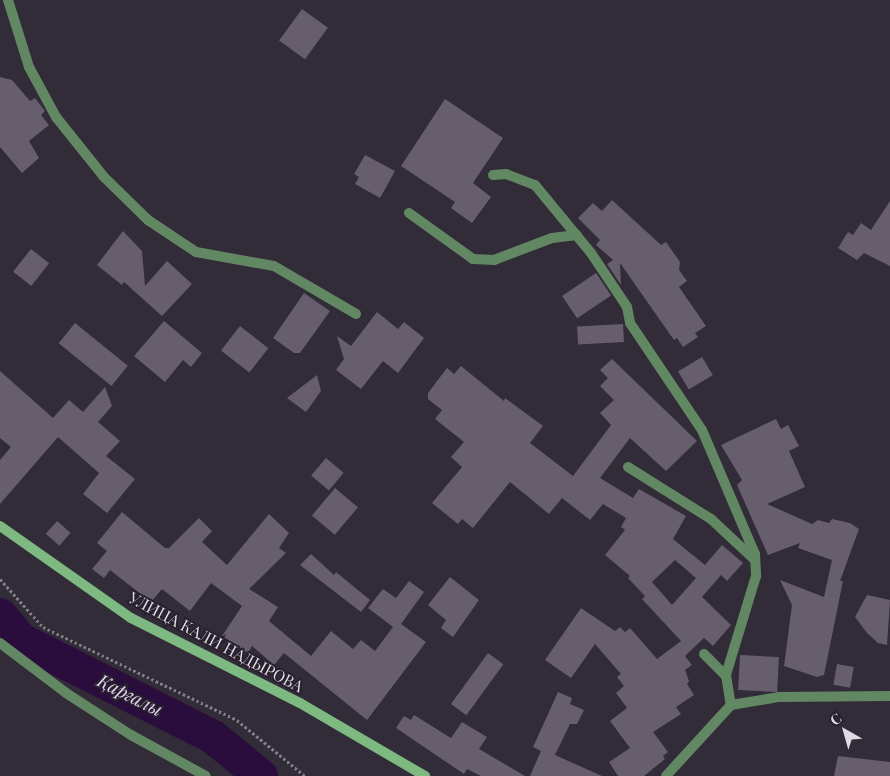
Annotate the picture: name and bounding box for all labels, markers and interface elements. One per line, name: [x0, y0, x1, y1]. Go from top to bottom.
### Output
street label: УЛИЦА КАЛИ НАДЫРОВА: [125, 588, 307, 696]
water label: Қарғалы: [94, 670, 166, 720]
north arrow: [820, 706, 870, 756]
text: С: [826, 708, 845, 729]

